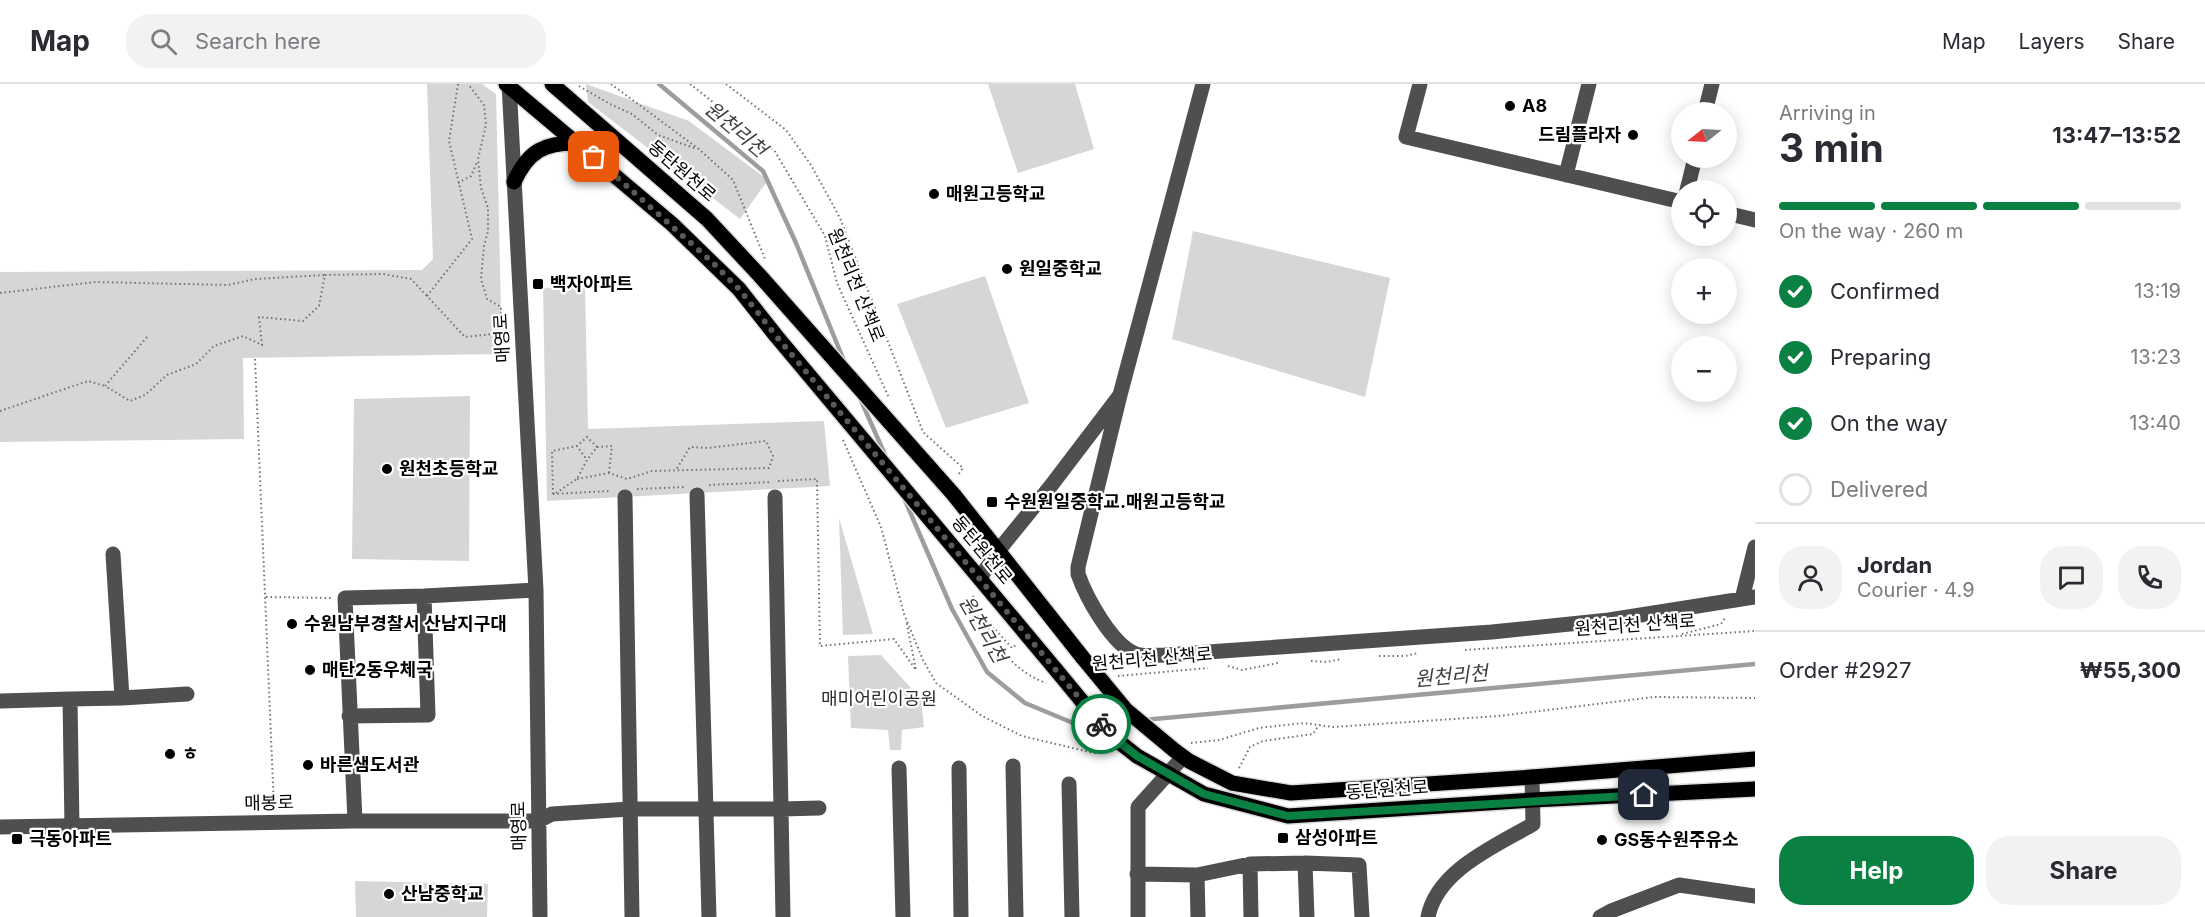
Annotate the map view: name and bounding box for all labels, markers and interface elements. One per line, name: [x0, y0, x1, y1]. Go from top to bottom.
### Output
search box: [126, 14, 546, 68]
text: Map: [30, 24, 90, 58]
icon: search: [147, 25, 180, 58]
text: Search here: [195, 28, 321, 54]
text: Map: [1942, 29, 1986, 54]
text: Layers: [2019, 29, 2085, 54]
text: Share: [2118, 29, 2175, 54]
place label: A8: [1522, 95, 1547, 116]
water label: 원천리천: [700, 96, 774, 164]
marker: A8: [1503, 99, 1517, 113]
text: Arriving in: [1779, 101, 1876, 125]
north arrow: [1671, 102, 1737, 168]
map controls: [1671, 102, 1737, 402]
text: 13:47–13:52: [2052, 122, 2181, 148]
place label: 드림플라자: [1538, 124, 1621, 145]
text: 3 min: [1779, 124, 1884, 171]
marker: 드림플라자: [1626, 128, 1640, 142]
pin: [568, 131, 619, 182]
street label: 동탄원천로: [644, 136, 720, 206]
icon: bag: [577, 140, 610, 173]
button: locate: [1671, 180, 1737, 246]
place label: 매원고등학교: [946, 183, 1045, 204]
marker: 매원고등학교: [927, 187, 941, 201]
text: On the way · 260 m: [1779, 219, 1963, 243]
street label: 원천리천 산책로: [824, 225, 889, 345]
place label: 원일중학교: [1019, 258, 1102, 279]
button: +: [1671, 258, 1737, 324]
marker: 원일중학교: [1000, 262, 1014, 276]
place label: 백자아파트: [550, 273, 633, 294]
icon: check: [1779, 275, 1812, 308]
marker: 백자아파트: [531, 277, 545, 291]
text: Confirmed: [1830, 278, 1940, 304]
text: 13:19: [2134, 279, 2181, 303]
street label: 매영로: [490, 313, 513, 363]
button: −: [1671, 336, 1737, 402]
icon: check: [1779, 341, 1812, 374]
text: Preparing: [1830, 344, 1931, 370]
text: 13:23: [2130, 345, 2181, 369]
icon: check: [1779, 407, 1812, 440]
text: On the way: [1830, 410, 1948, 436]
text: 13:40: [2129, 411, 2181, 435]
place label: 원천초등학교: [399, 458, 498, 479]
marker: 원천초등학교: [380, 462, 394, 476]
text: Delivered: [1830, 476, 1928, 502]
place label: 수원원일중학교.매원고등학교: [1004, 491, 1225, 512]
marker: 수원원일중학교.매원고등학교: [985, 495, 999, 509]
street label: 동탄원천로: [948, 511, 1017, 588]
button: person: [1779, 546, 1842, 609]
button: chat: [2040, 546, 2103, 609]
button: phone: [2118, 546, 2181, 609]
text: Jordan: [1857, 552, 1932, 578]
text: Courier · 4.9: [1857, 578, 1975, 602]
water label: 원천리천: [954, 591, 1013, 669]
street label: 원천리천 산책로: [1574, 610, 1696, 639]
place label: 수원남부경찰서 산남지구대: [304, 613, 507, 634]
marker: 수원남부경찰서 산남지구대: [285, 617, 299, 631]
street label: 원천리천 산책로: [1091, 643, 1213, 674]
text: Order #2927: [1779, 657, 1911, 683]
text: ₩55,300: [2080, 657, 2181, 683]
place label: 매탄2동우체국: [322, 659, 433, 680]
water label: 원천리천: [1413, 661, 1491, 691]
marker: 매탄2동우체국: [303, 663, 317, 677]
park label: 매미어린이공원: [821, 688, 937, 709]
courier: [1071, 694, 1131, 754]
icon: bike: [1085, 708, 1118, 741]
place label: ㅎ: [182, 743, 199, 764]
marker: ㅎ: [163, 747, 177, 761]
place label: 바른샘도서관: [320, 754, 420, 775]
marker: 바른샘도서관: [301, 758, 315, 772]
pin: [1618, 769, 1669, 820]
street label: 동탄원천로: [1345, 776, 1429, 803]
icon: home: [1627, 778, 1660, 811]
street label: 매봉로: [244, 792, 294, 813]
street label: 매영로: [508, 801, 529, 851]
place label: 삼성아파트: [1295, 827, 1378, 848]
place label: 극동아파트: [29, 828, 112, 849]
place label: GS동수원주유소: [1614, 829, 1739, 850]
marker: 삼성아파트: [1276, 831, 1290, 845]
marker: 극동아파트: [10, 832, 24, 846]
marker: GS동수원주유소: [1595, 833, 1609, 847]
button: Help: [1779, 836, 1974, 905]
button: Share: [1986, 836, 2181, 905]
place label: 산남중학교: [401, 883, 484, 904]
marker: 산남중학교: [382, 887, 396, 901]

